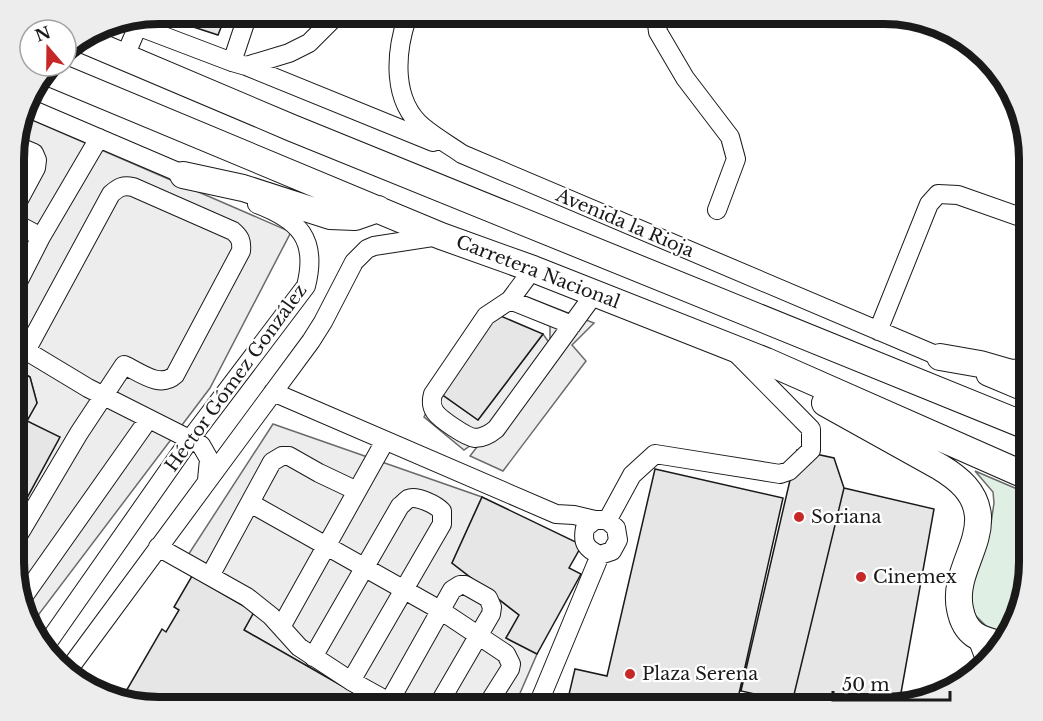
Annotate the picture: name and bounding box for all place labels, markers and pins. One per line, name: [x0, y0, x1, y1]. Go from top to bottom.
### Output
place label: Soriana: [811, 506, 881, 528]
marker: Soriana: [792, 510, 806, 524]
place label: Cinemex: [873, 566, 957, 588]
marker: Cinemex: [854, 570, 868, 584]
place label: Plaza Serena: [642, 663, 758, 685]
marker: Plaza Serena: [623, 667, 637, 681]

